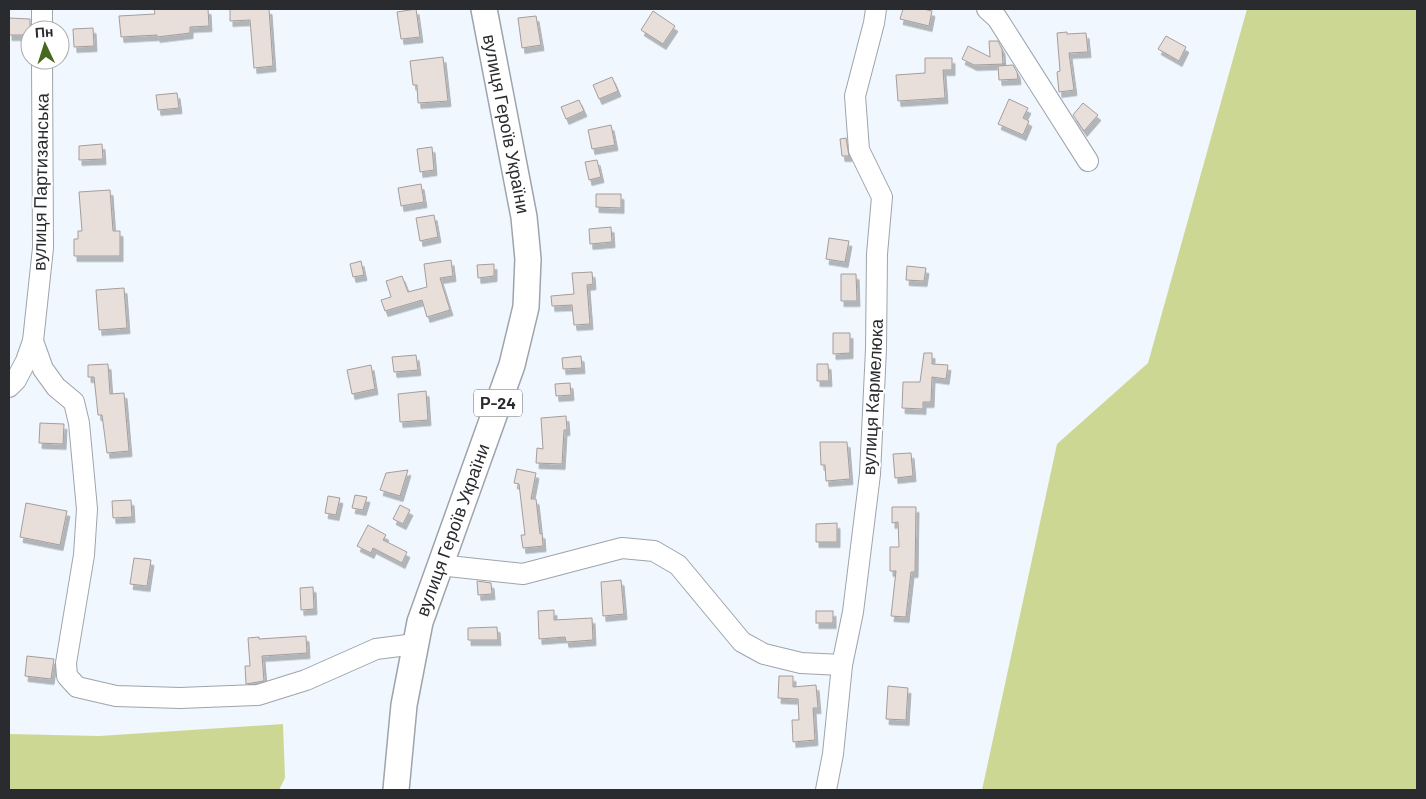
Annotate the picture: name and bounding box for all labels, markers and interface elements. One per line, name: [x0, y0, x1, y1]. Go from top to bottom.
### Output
north arrow: [20, 20, 70, 70]
text: Пн: [34, 22, 54, 41]
street label: вулиця Героїв України: [479, 32, 535, 215]
street label: вулиця Партизанська: [27, 92, 53, 271]
street label: вулиця Кармелюка: [857, 317, 887, 476]
road number: Р-24: [474, 389, 522, 416]
street label: вулиця Героїв України: [411, 440, 494, 619]

